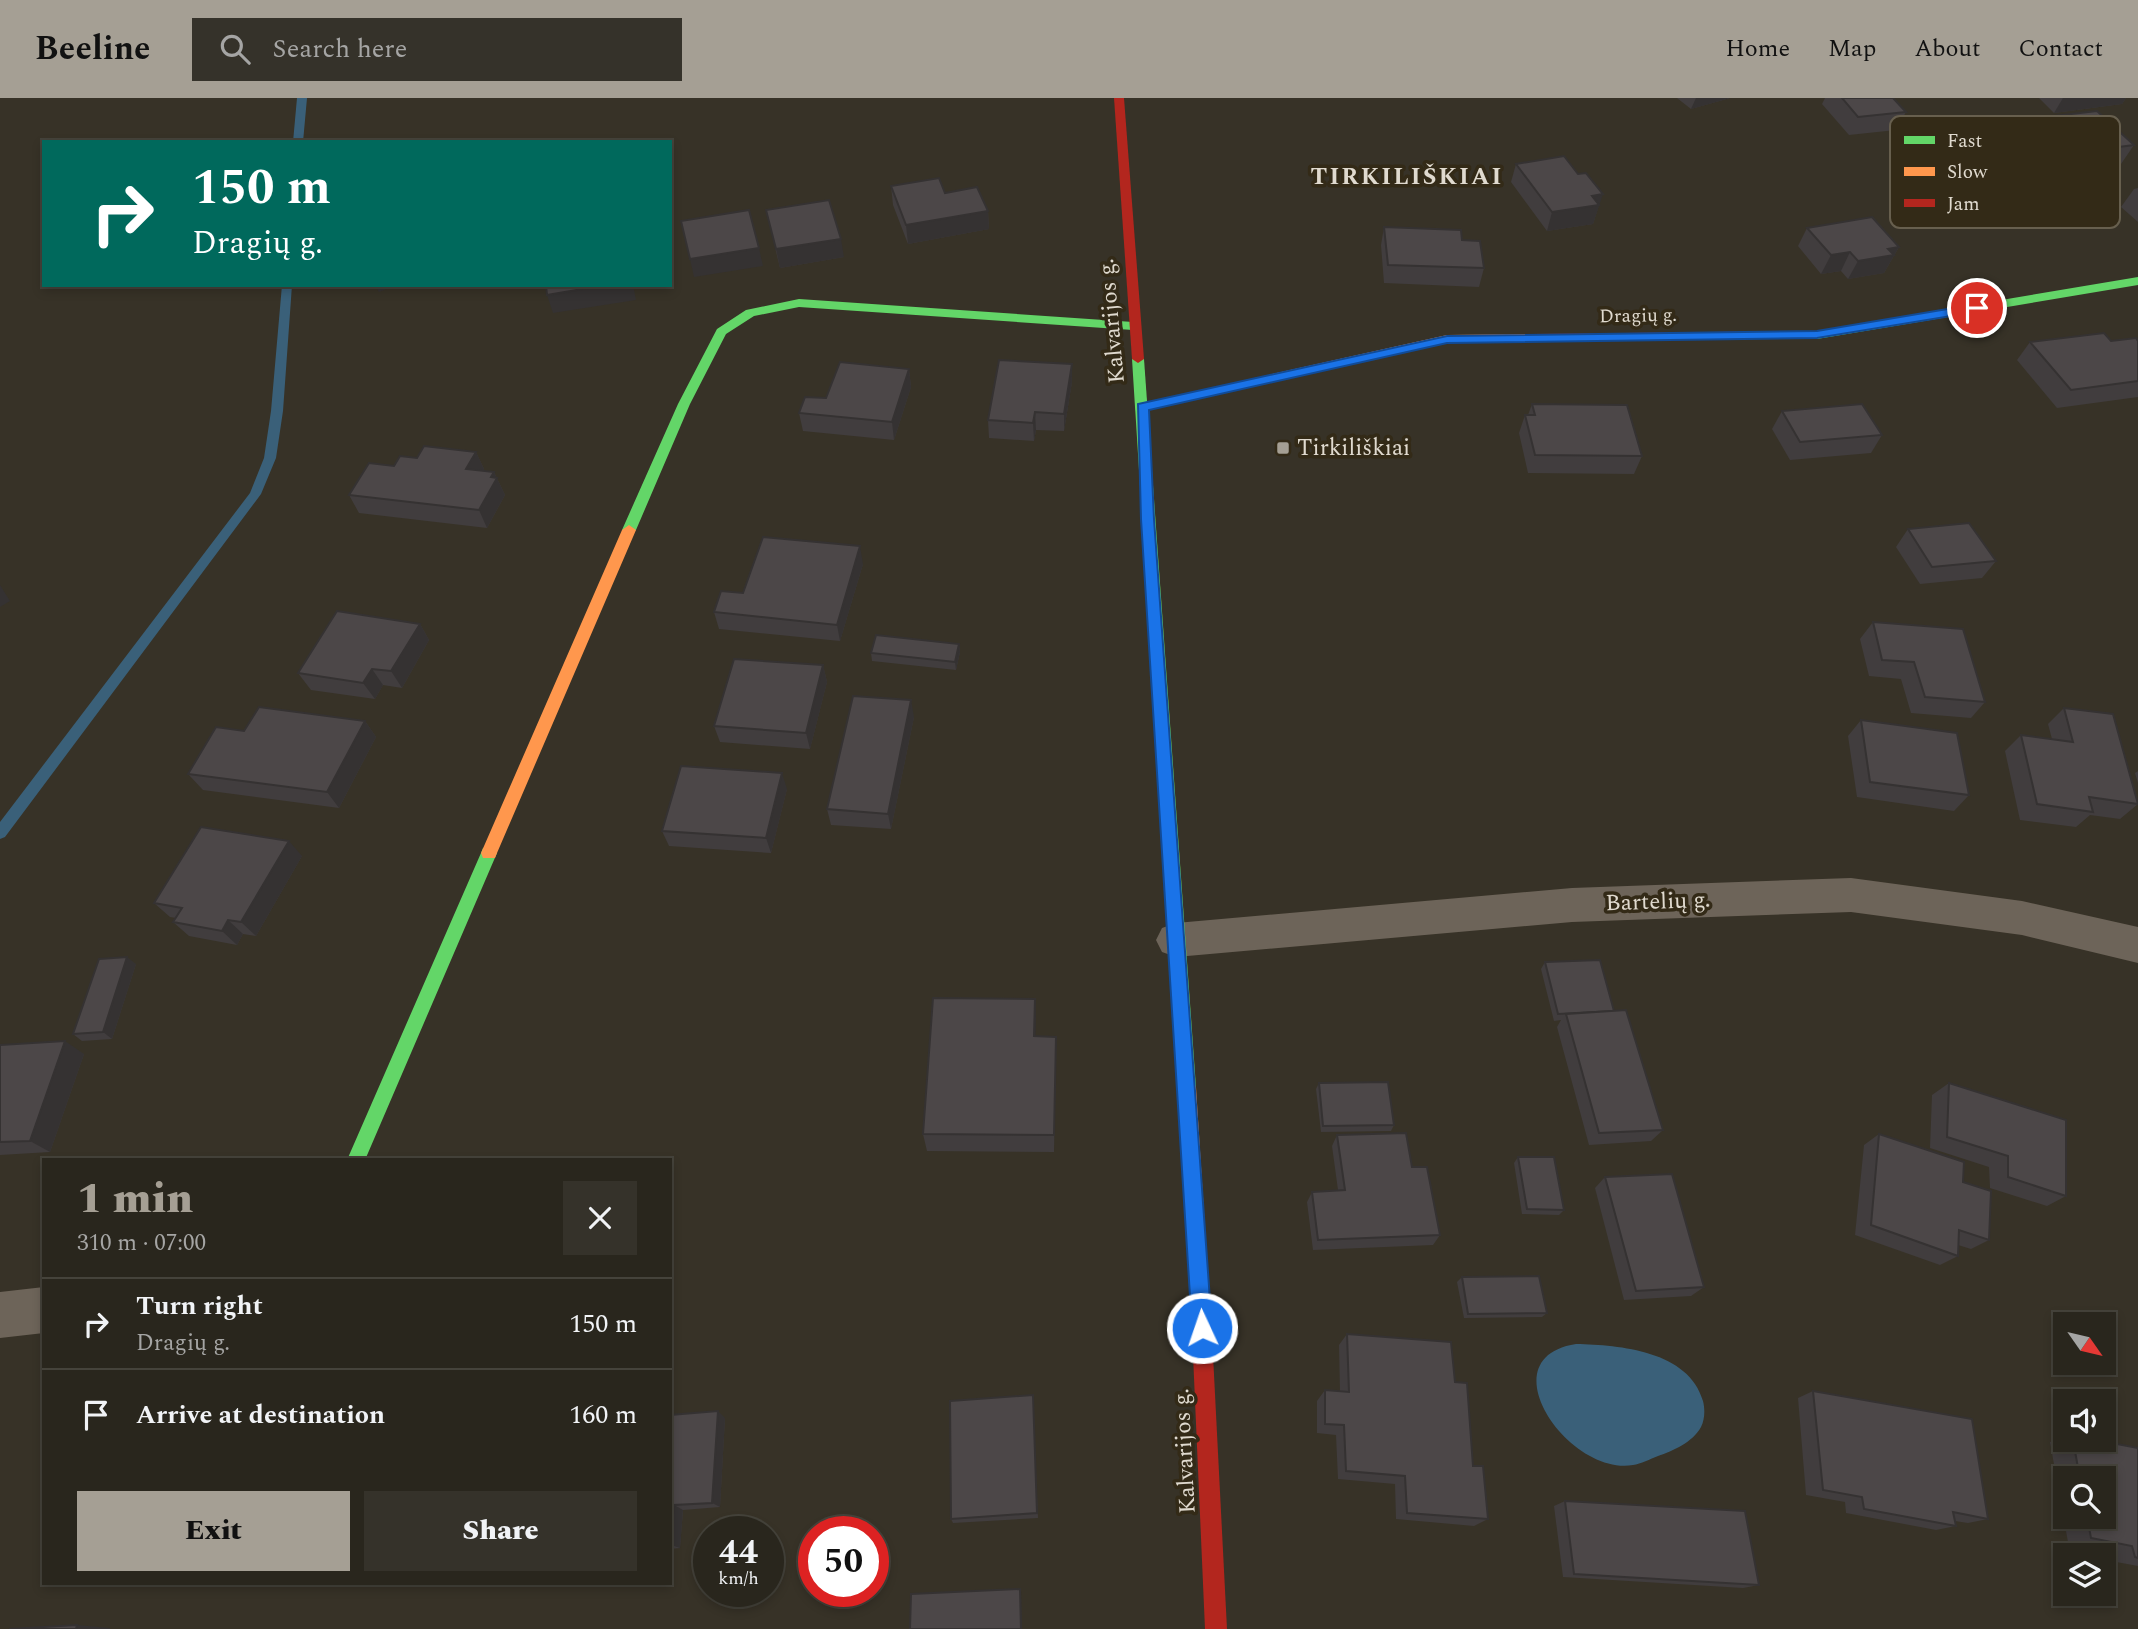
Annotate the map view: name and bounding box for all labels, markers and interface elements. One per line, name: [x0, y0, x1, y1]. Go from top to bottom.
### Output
search box: [192, 18, 682, 81]
text: Beeline: [35, 24, 150, 74]
text: Search here: [272, 29, 407, 69]
icon: search: [216, 30, 254, 68]
text: Home: [1725, 31, 1790, 67]
text: Map: [1828, 31, 1876, 67]
text: About: [1914, 31, 1980, 67]
text: Contact: [2018, 31, 2103, 67]
legend: [1890, 116, 2120, 228]
text: Fast: [1947, 127, 1983, 156]
text: 150 m: [192, 151, 331, 226]
text: Slow: [1947, 158, 1988, 187]
district label: TIRKILIŠKIAI: [1311, 159, 1503, 195]
icon: right: [77, 168, 168, 259]
text: Jam: [1947, 190, 1979, 219]
text: Dragių g.: [192, 219, 323, 268]
street label: Kalvarijos g.: [1089, 257, 1135, 385]
pin: [1947, 278, 2007, 338]
icon: arrive: [1958, 289, 1996, 327]
street label: Dragių g.: [1599, 301, 1677, 331]
place label: Tirkiliškiai: [1297, 431, 1410, 466]
marker: Tirkiliškiai: [1275, 440, 1291, 456]
street label: Bartelių g.: [1605, 883, 1711, 921]
text: 1 min: [77, 1168, 193, 1231]
button: close: [563, 1181, 637, 1255]
text: 310 m · 07:00: [77, 1226, 206, 1261]
text: Turn right: [136, 1286, 263, 1326]
position arrow: [1165, 1291, 1239, 1365]
text: 150 m: [569, 1304, 637, 1344]
icon: right: [77, 1305, 115, 1343]
north arrow: [2053, 1312, 2116, 1376]
map controls: [2053, 1312, 2116, 1606]
text: Dragių g.: [136, 1326, 230, 1361]
street label: Kalvarijos g.: [1164, 1388, 1206, 1514]
button: sound: [2053, 1389, 2116, 1452]
text: Arrive at destination: [136, 1395, 385, 1435]
text: 160 m: [569, 1395, 637, 1435]
icon: arrive: [77, 1396, 115, 1434]
button: search: [2053, 1466, 2116, 1529]
button: Exit: [77, 1491, 350, 1571]
button: Share: [364, 1491, 637, 1571]
speed limit sign: 50: [798, 1516, 889, 1607]
text: 44: [719, 1526, 758, 1579]
button: layers: [2053, 1543, 2116, 1606]
text: km/h: [718, 1565, 759, 1592]

